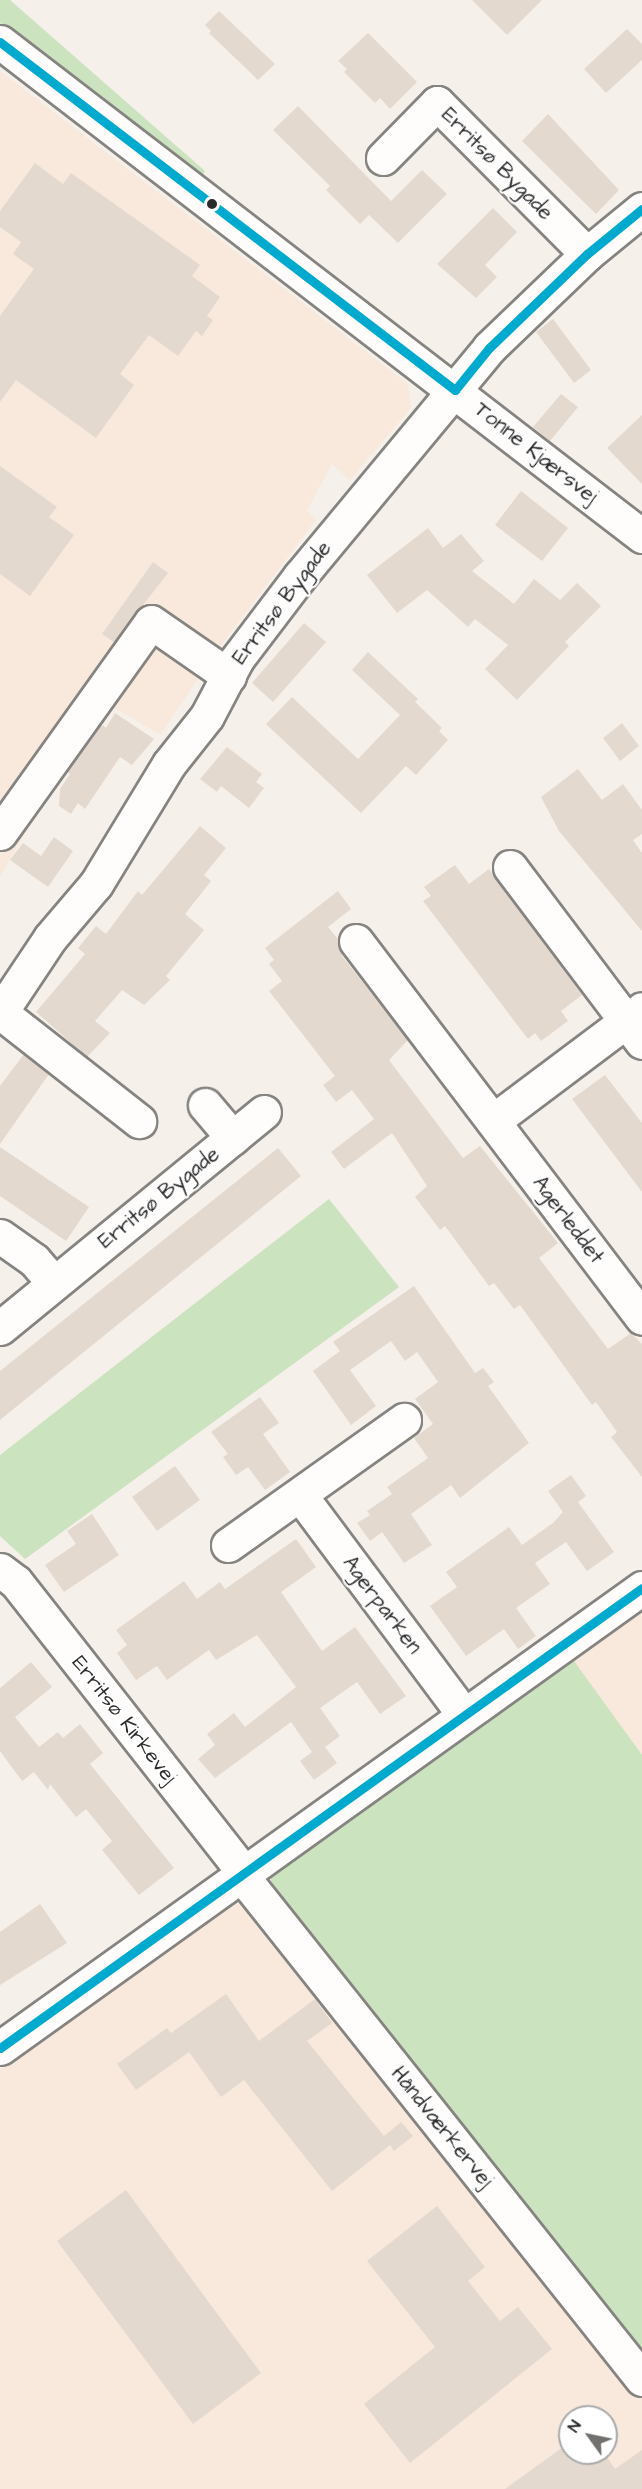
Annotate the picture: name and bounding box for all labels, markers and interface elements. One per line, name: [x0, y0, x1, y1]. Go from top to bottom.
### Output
street label: Erritsø Bygade: [436, 103, 558, 225]
unlabelled marker: [206, 198, 218, 210]
street label: Tonne Kjærsvej: [469, 397, 603, 509]
street label: Erritsø Bygade: [227, 536, 337, 670]
street label: Erritsø Bygade: [94, 1142, 224, 1254]
street label: Agerleddet: [527, 1171, 609, 1269]
street label: Agerparken: [337, 1551, 427, 1659]
street label: Erritsø Kirkevej: [66, 1651, 182, 1789]
street label: Håndværkervej: [386, 2061, 498, 2193]
north arrow: [558, 2405, 618, 2465]
text: N: [563, 2416, 587, 2436]

